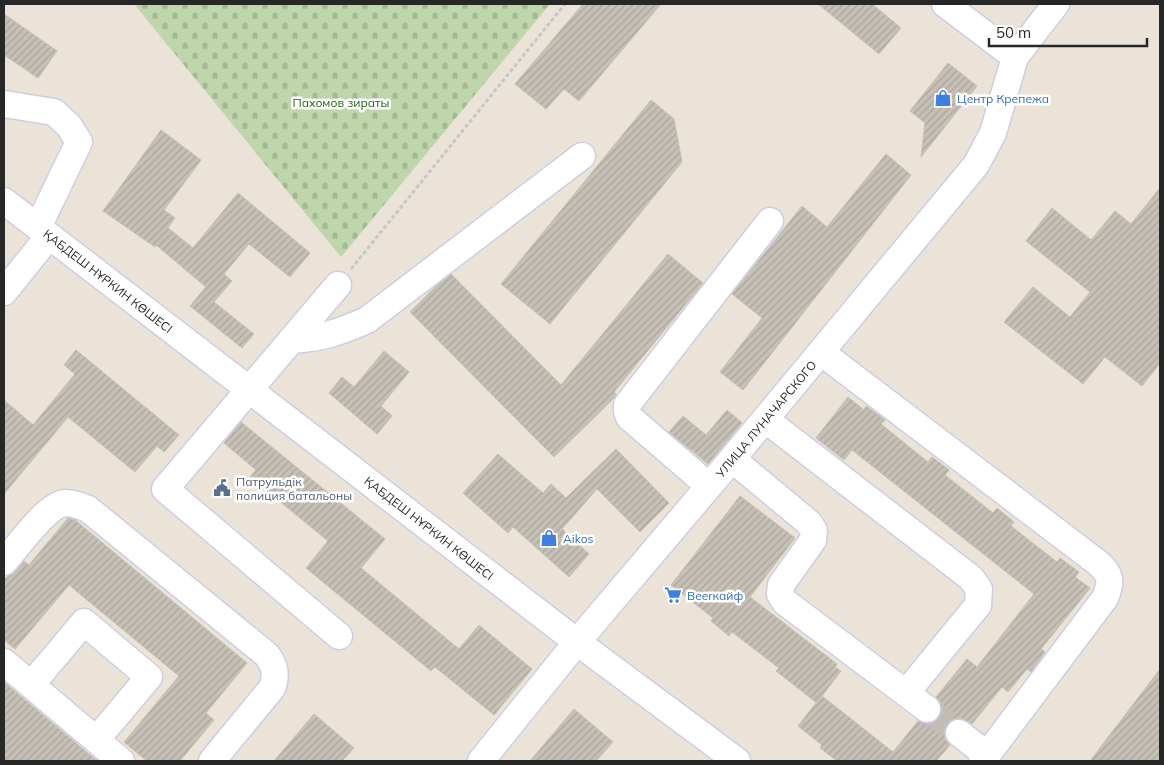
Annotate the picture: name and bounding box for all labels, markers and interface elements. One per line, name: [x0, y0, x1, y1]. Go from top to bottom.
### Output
scale bar: [989, 15, 1146, 47]
text: 50 m: [996, 23, 1031, 42]
shop icon: Центр Крепежа: [933, 88, 953, 108]
place label: Центр Крепежа: [957, 91, 1049, 106]
park label: Пахомов зираты: [292, 95, 390, 110]
street label: ҚАБДЕШ НҰРКИН КӨШЕСІ: [40, 226, 176, 336]
street label: УЛИЦА ЛУНАЧАРСКОГО: [712, 357, 819, 481]
street label: ҚАБДЕШ НҰРКИН КӨШЕСІ: [361, 473, 497, 583]
place label: Патрульдік полиция батальоны: [236, 474, 352, 503]
public building icon: Патрульдік полиция батальоны: [212, 478, 232, 498]
shop icon: Aikos: [539, 528, 559, 548]
place label: Aikos: [563, 531, 594, 546]
supermarket icon: Beerкайф: [663, 585, 683, 605]
place label: Beerкайф: [687, 588, 743, 603]

